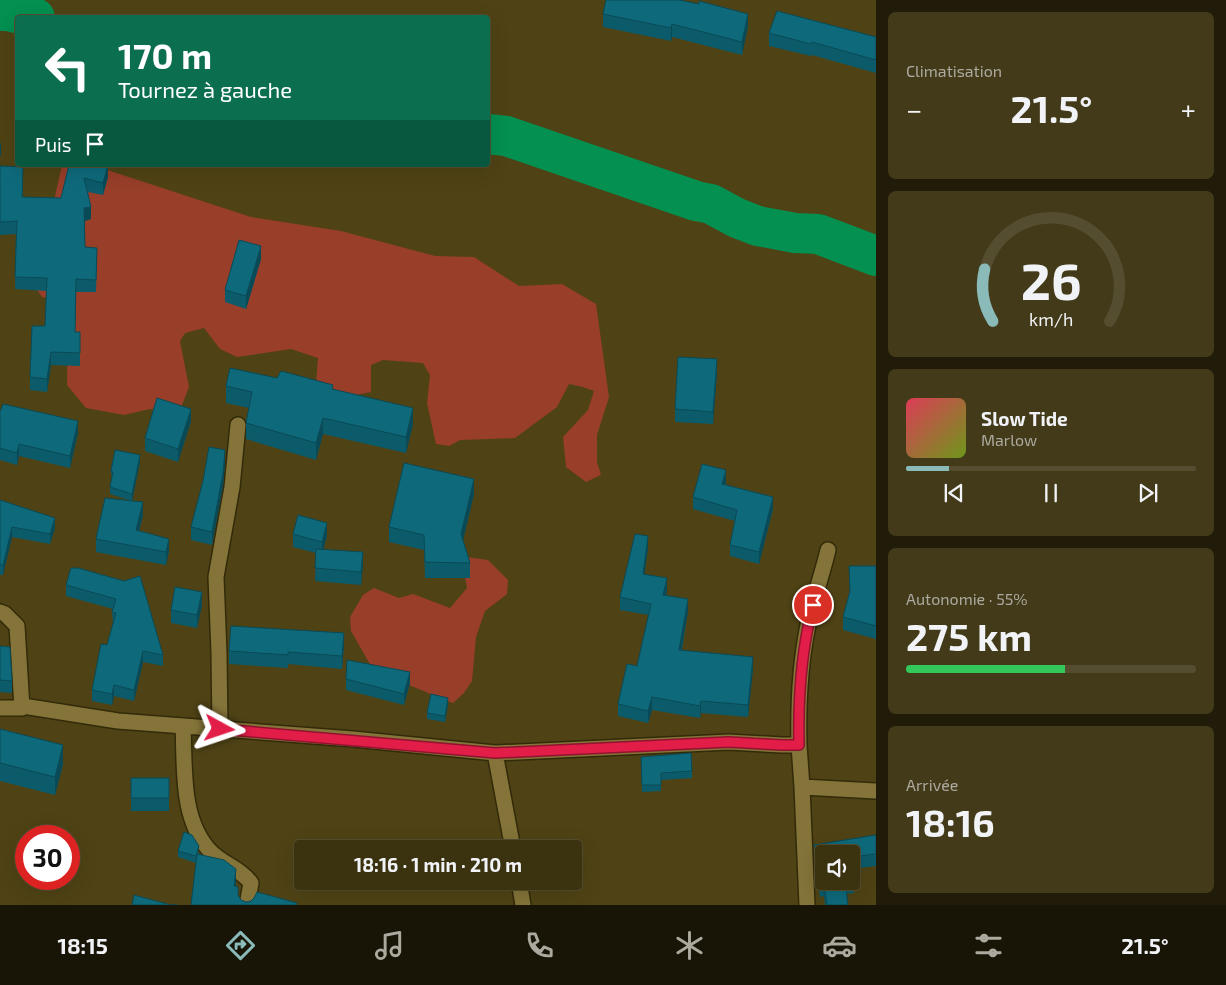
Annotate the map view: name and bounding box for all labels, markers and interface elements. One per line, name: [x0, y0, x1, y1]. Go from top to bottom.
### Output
text: 170 m: [118, 34, 212, 76]
icon: left: [35, 35, 100, 100]
text: Climatisation: [906, 61, 1002, 80]
text: Tournez à gauche: [118, 76, 292, 102]
text: 21.5°: [1011, 85, 1092, 131]
text: −: [906, 92, 922, 126]
text: +: [1181, 92, 1196, 126]
icon: arrive: [81, 130, 109, 158]
text: Puis: [35, 133, 71, 156]
text: 26: [1021, 248, 1081, 310]
text: km/h: [1029, 308, 1073, 330]
text: Slow Tide: [981, 407, 1068, 430]
text: Marlow: [981, 430, 1037, 449]
icon: previous: [940, 479, 968, 507]
icon: pause: [1037, 479, 1065, 507]
icon: next: [1134, 479, 1162, 507]
pin: [792, 584, 834, 626]
text: Autonomie · 55%: [906, 589, 1028, 608]
icon: arrive: [799, 591, 827, 619]
text: 275 km: [906, 613, 1032, 659]
position arrow: [193, 702, 245, 754]
text: Arrivée: [906, 775, 958, 794]
text: 18:16: [906, 799, 995, 845]
speed limit sign: 30: [15, 825, 80, 890]
map controls: [815, 845, 860, 890]
button: sound: [815, 845, 860, 890]
text: 18:16 · 1 min · 210 m: [354, 853, 522, 876]
icon: directions: [223, 928, 258, 963]
icon: music: [372, 928, 407, 963]
icon: phone: [522, 928, 557, 963]
icon: climate: [672, 928, 707, 963]
icon: car: [822, 928, 857, 963]
icon: filters: [971, 928, 1006, 963]
text: 18:15: [57, 932, 108, 958]
text: 21.5°: [1121, 932, 1169, 958]

